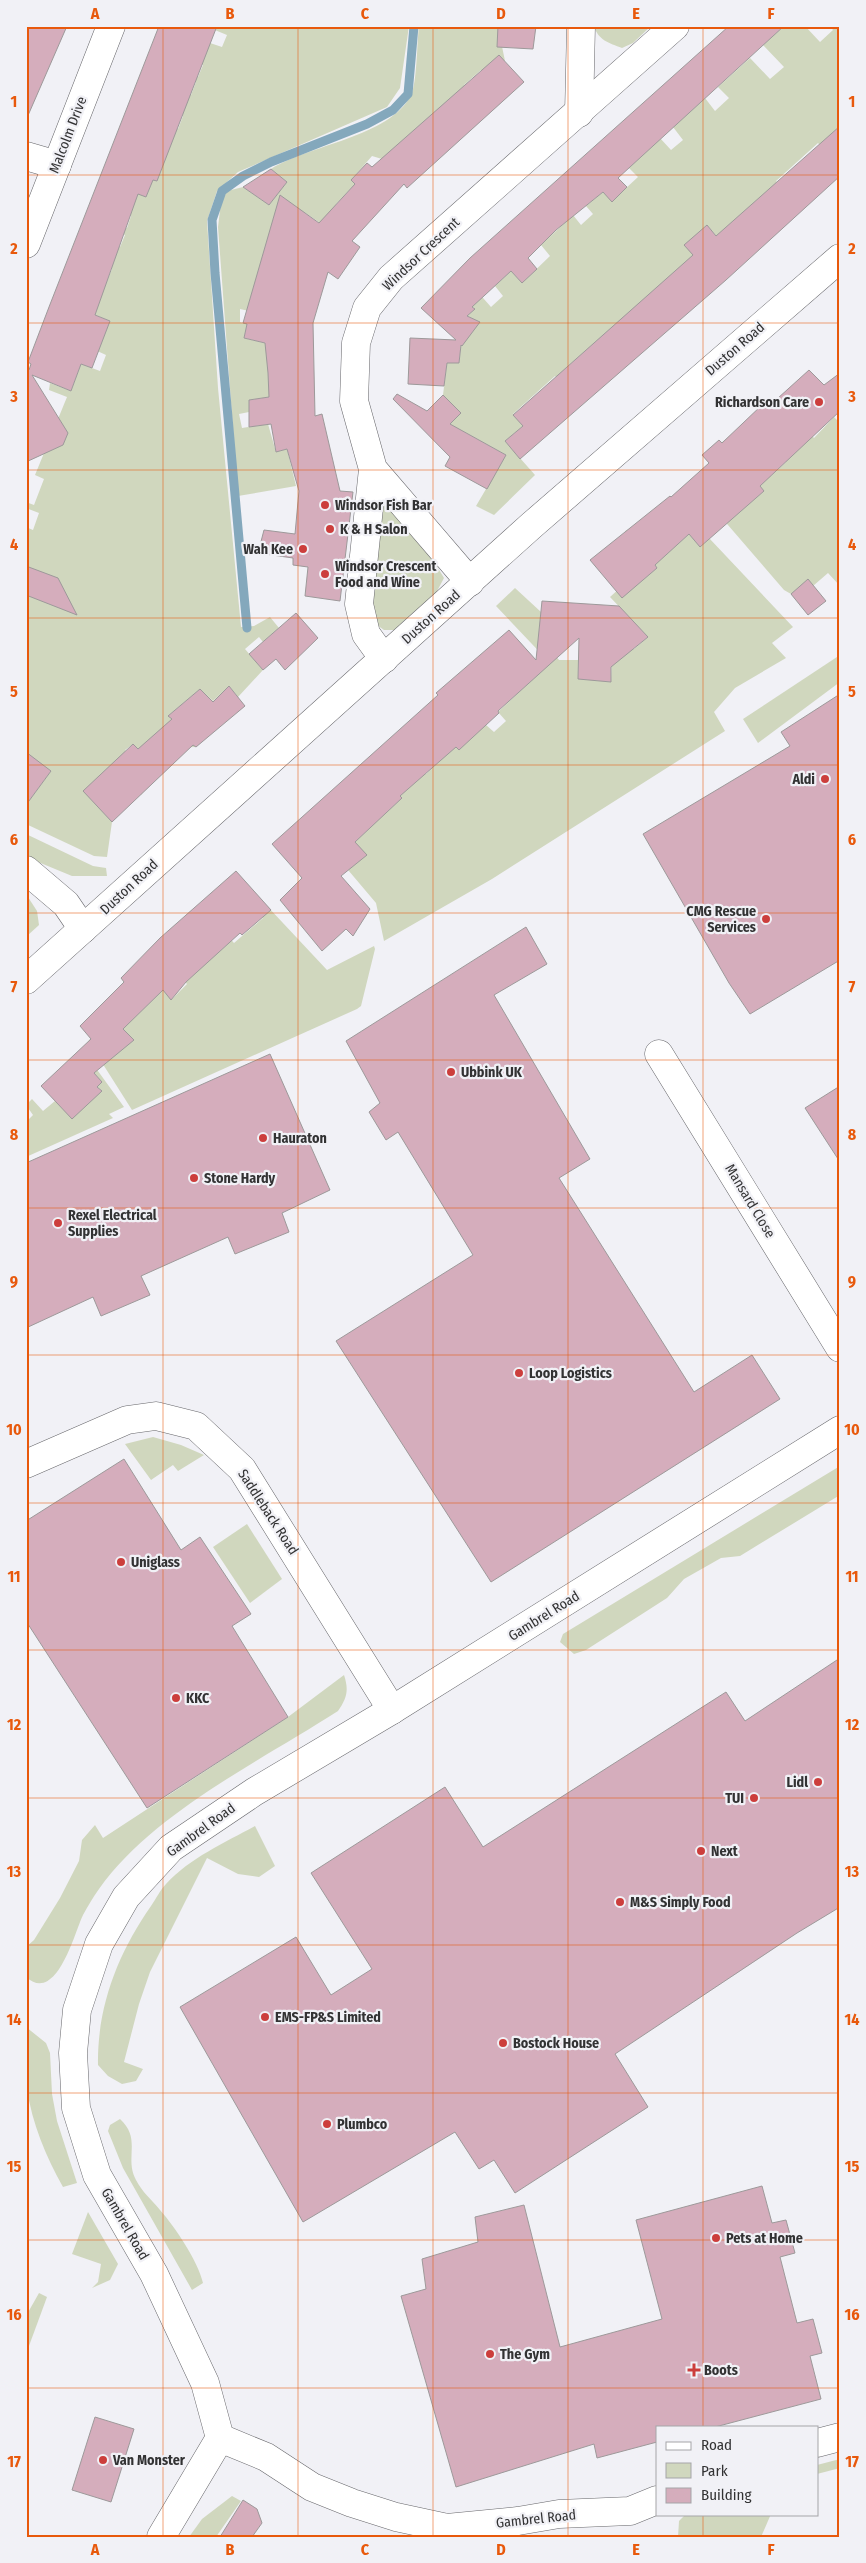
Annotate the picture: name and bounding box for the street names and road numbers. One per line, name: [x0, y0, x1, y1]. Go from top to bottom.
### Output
street label: Malcolm Drive: [46, 94, 90, 176]
street label: Windsor Crescent: [379, 214, 463, 294]
street label: Duston Road: [702, 319, 768, 379]
street label: Duston Road: [398, 586, 464, 648]
street label: Duston Road: [97, 856, 161, 918]
street label: Mansard Close: [721, 1161, 779, 1241]
street label: Saddleback Road: [234, 1466, 302, 1558]
street label: Gambrel Road: [505, 1587, 583, 1645]
street label: Gambrel Road: [163, 1799, 239, 1861]
street label: Gambrel Road: [98, 2185, 152, 2263]
street label: Gambrel Road: [495, 2506, 577, 2532]

